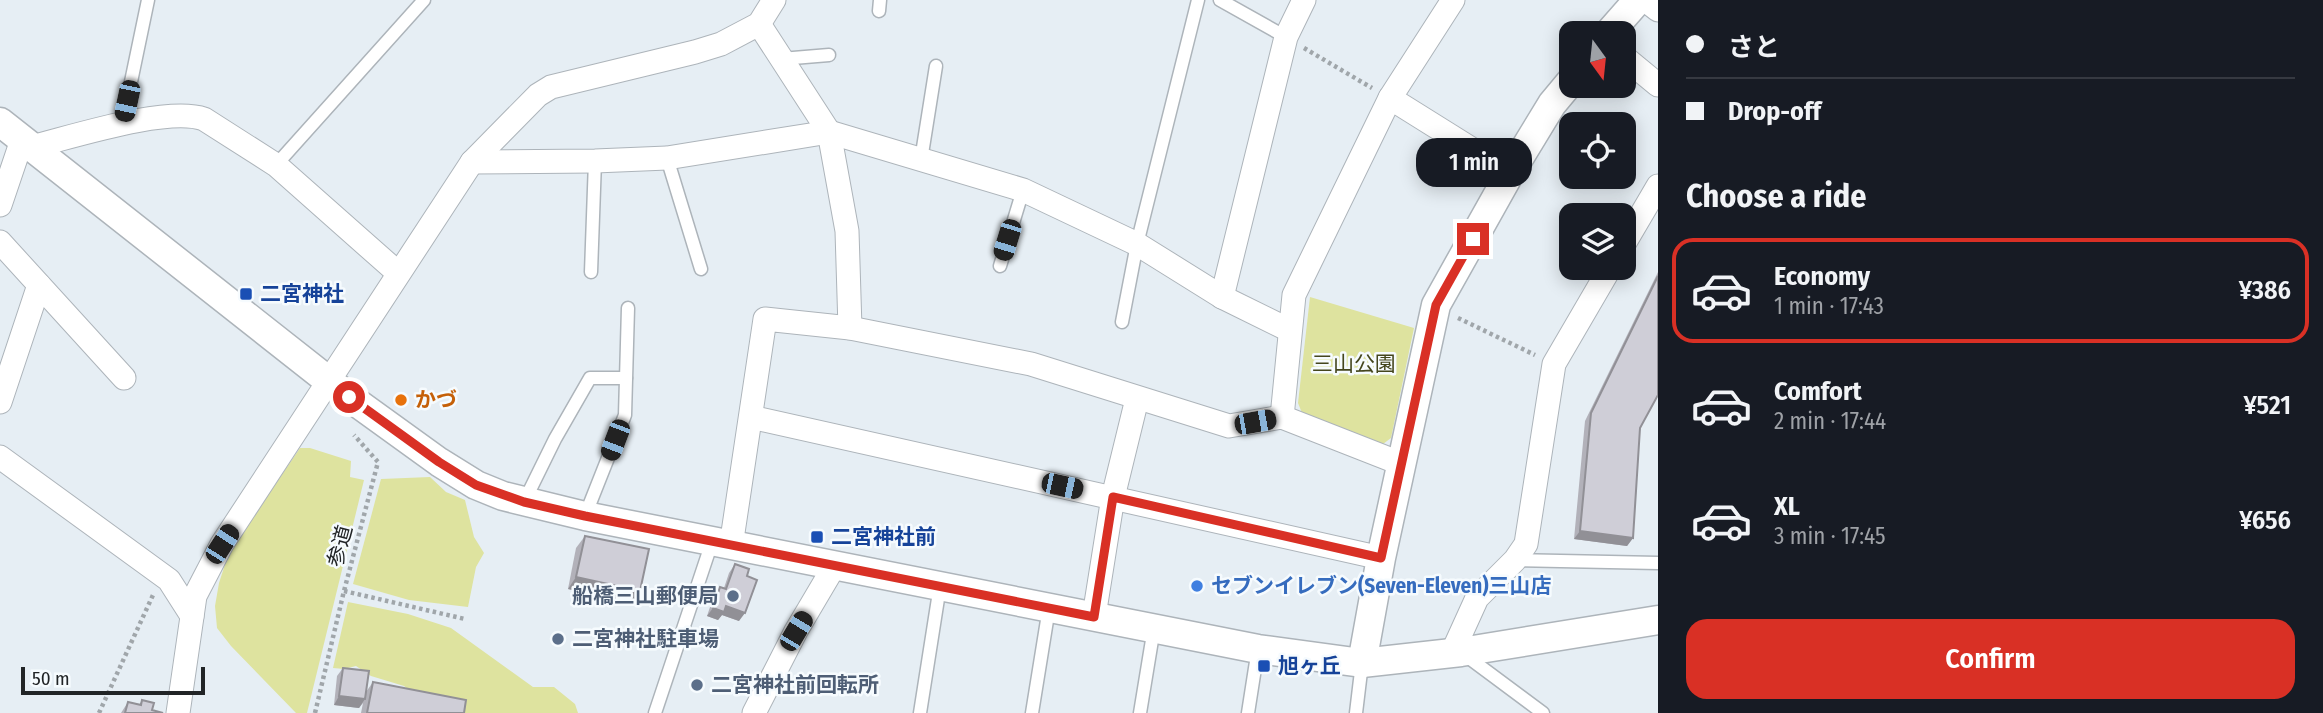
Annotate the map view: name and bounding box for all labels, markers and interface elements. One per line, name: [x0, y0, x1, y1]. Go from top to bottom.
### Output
north arrow: [1559, 21, 1636, 98]
map controls: [1559, 21, 1636, 280]
text: さと: [1728, 32, 1780, 63]
car: [113, 78, 142, 124]
text: Drop-off: [1728, 96, 1821, 127]
button: locate: [1559, 112, 1636, 189]
callout: 1 min: [1415, 138, 1531, 187]
text: 1 min: [1449, 148, 1499, 176]
text: Choose a ride: [1686, 177, 1867, 215]
button: layers: [1559, 203, 1636, 280]
car: [991, 217, 1024, 263]
route end: [1457, 223, 1489, 255]
icon: car: [1690, 259, 1753, 322]
text: Economy: [1774, 261, 1870, 292]
text: ¥386: [2239, 275, 2291, 306]
place label: 二宮神社: [260, 281, 344, 307]
marker: 二宮神社: [238, 286, 254, 302]
text: 1 min · 17:43: [1774, 292, 1884, 320]
park label: 三山公園: [1312, 351, 1396, 377]
icon: car: [1690, 374, 1753, 437]
text: Comfort: [1774, 376, 1862, 407]
route start: [333, 381, 365, 413]
place label: かづ: [415, 387, 457, 413]
text: ¥521: [2243, 390, 2291, 421]
marker: かづ: [393, 392, 409, 408]
text: 2 min · 17:44: [1774, 407, 1886, 435]
car: [1233, 408, 1278, 436]
car: [598, 417, 633, 463]
car: [1040, 471, 1085, 501]
icon: car: [1690, 489, 1753, 552]
text: XL: [1774, 491, 1800, 522]
text: ¥656: [2239, 505, 2291, 536]
car: [202, 521, 243, 567]
street label: 参道: [322, 522, 358, 570]
text: 3 min · 17:45: [1774, 522, 1886, 550]
place label: 二宮神社前: [831, 524, 936, 550]
marker: 二宮神社前: [809, 529, 825, 545]
place label: セブンイレブン(Seven-Eleven)三山店: [1211, 573, 1551, 599]
marker: セブンイレブン(Seven-Eleven)三山店: [1189, 578, 1205, 594]
place label: 船橋三山郵便局: [572, 583, 719, 609]
marker: 船橋三山郵便局: [725, 588, 741, 604]
car: [777, 608, 816, 654]
button: Confirm: [1686, 619, 2295, 699]
place label: 二宮神社駐車場: [572, 626, 719, 652]
marker: 二宮神社駐車場: [550, 631, 566, 647]
place label: 旭ヶ丘: [1278, 653, 1341, 679]
marker: 旭ヶ丘: [1256, 658, 1272, 674]
scale bar: [21, 664, 205, 696]
text: 50 m: [32, 667, 70, 690]
place label: 二宮神社前回転所: [711, 672, 879, 698]
marker: 二宮神社前回転所: [689, 677, 705, 693]

